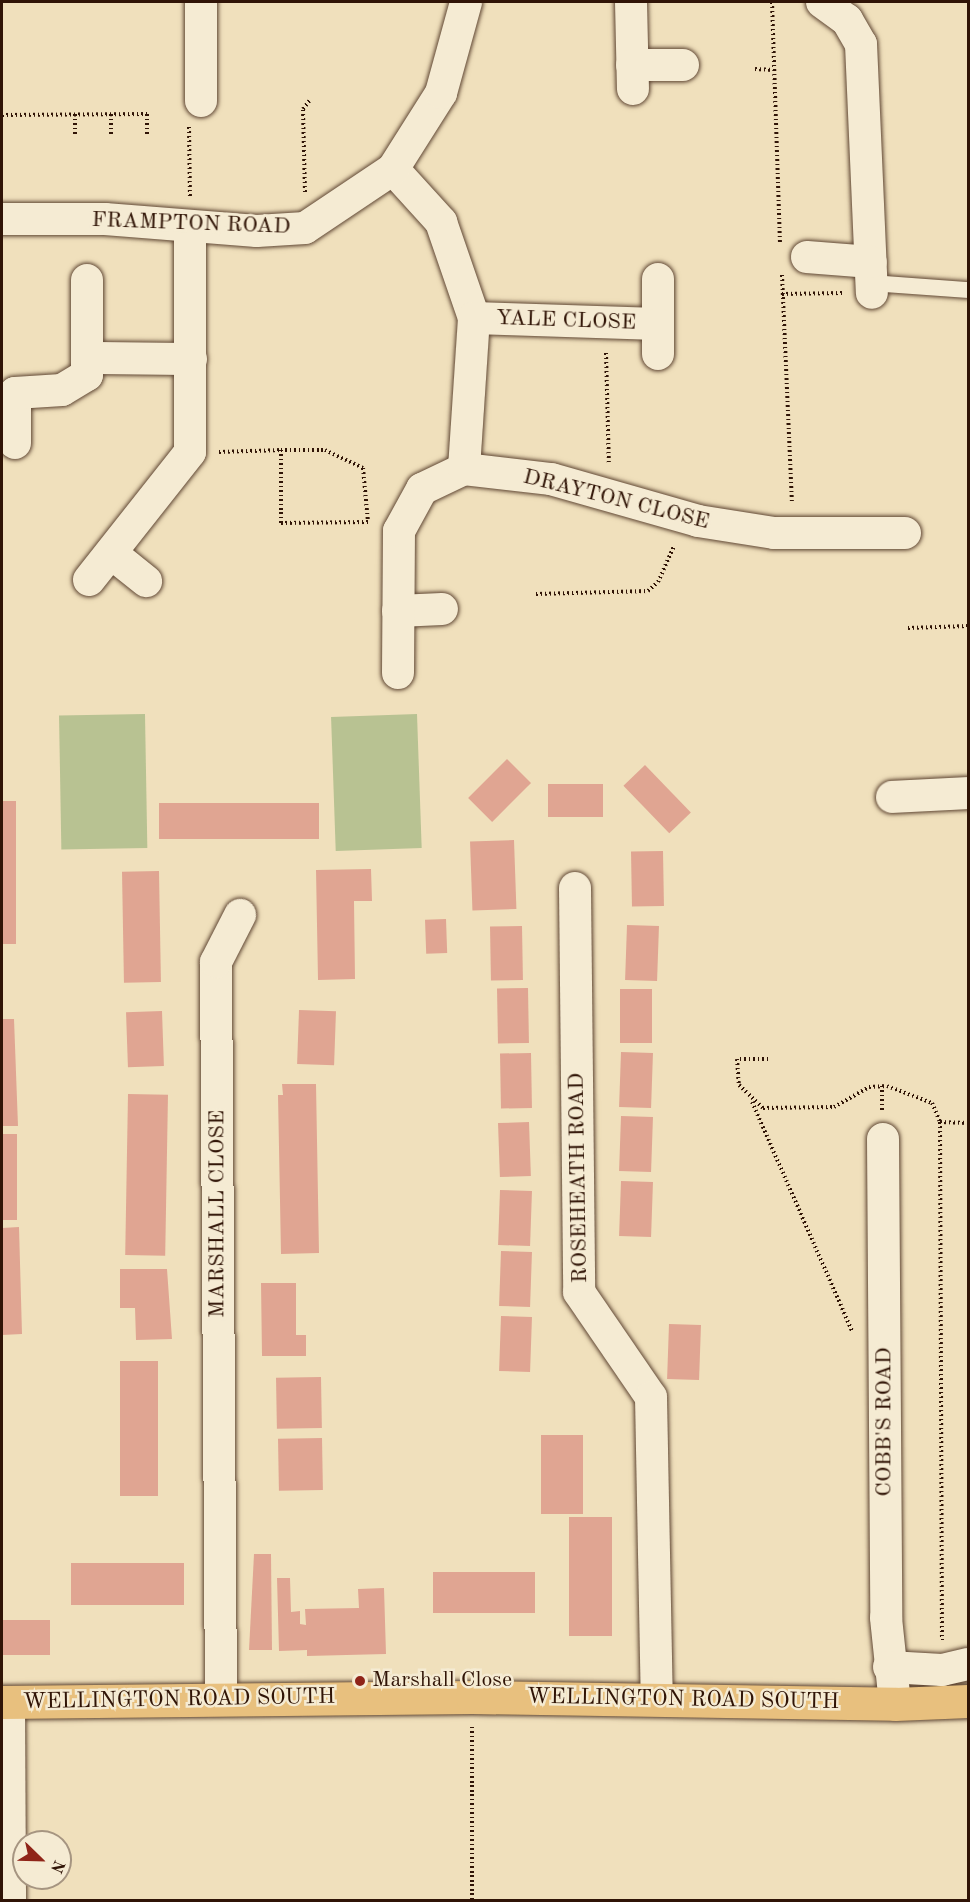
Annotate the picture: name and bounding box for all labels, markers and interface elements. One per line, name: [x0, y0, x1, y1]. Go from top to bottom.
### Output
street label: FRAMPTON ROAD: [91, 207, 291, 241]
street label: YALE CLOSE: [496, 305, 636, 337]
street label: DRAYTON CLOSE: [520, 464, 712, 536]
street label: ROSEHEATH ROAD: [564, 1073, 594, 1283]
street label: MARSHALL CLOSE: [205, 1110, 231, 1318]
street label: COBB'S ROAD: [872, 1347, 898, 1497]
place label: Marshall Close: [372, 1668, 512, 1694]
marker: Marshall Close: [353, 1674, 367, 1688]
street label: WELLINGTON ROAD SOUTH: [23, 1684, 335, 1716]
street label: WELLINGTON ROAD SOUTH: [527, 1684, 839, 1716]
north arrow: [12, 1830, 72, 1890]
text: N: [47, 1857, 66, 1875]

